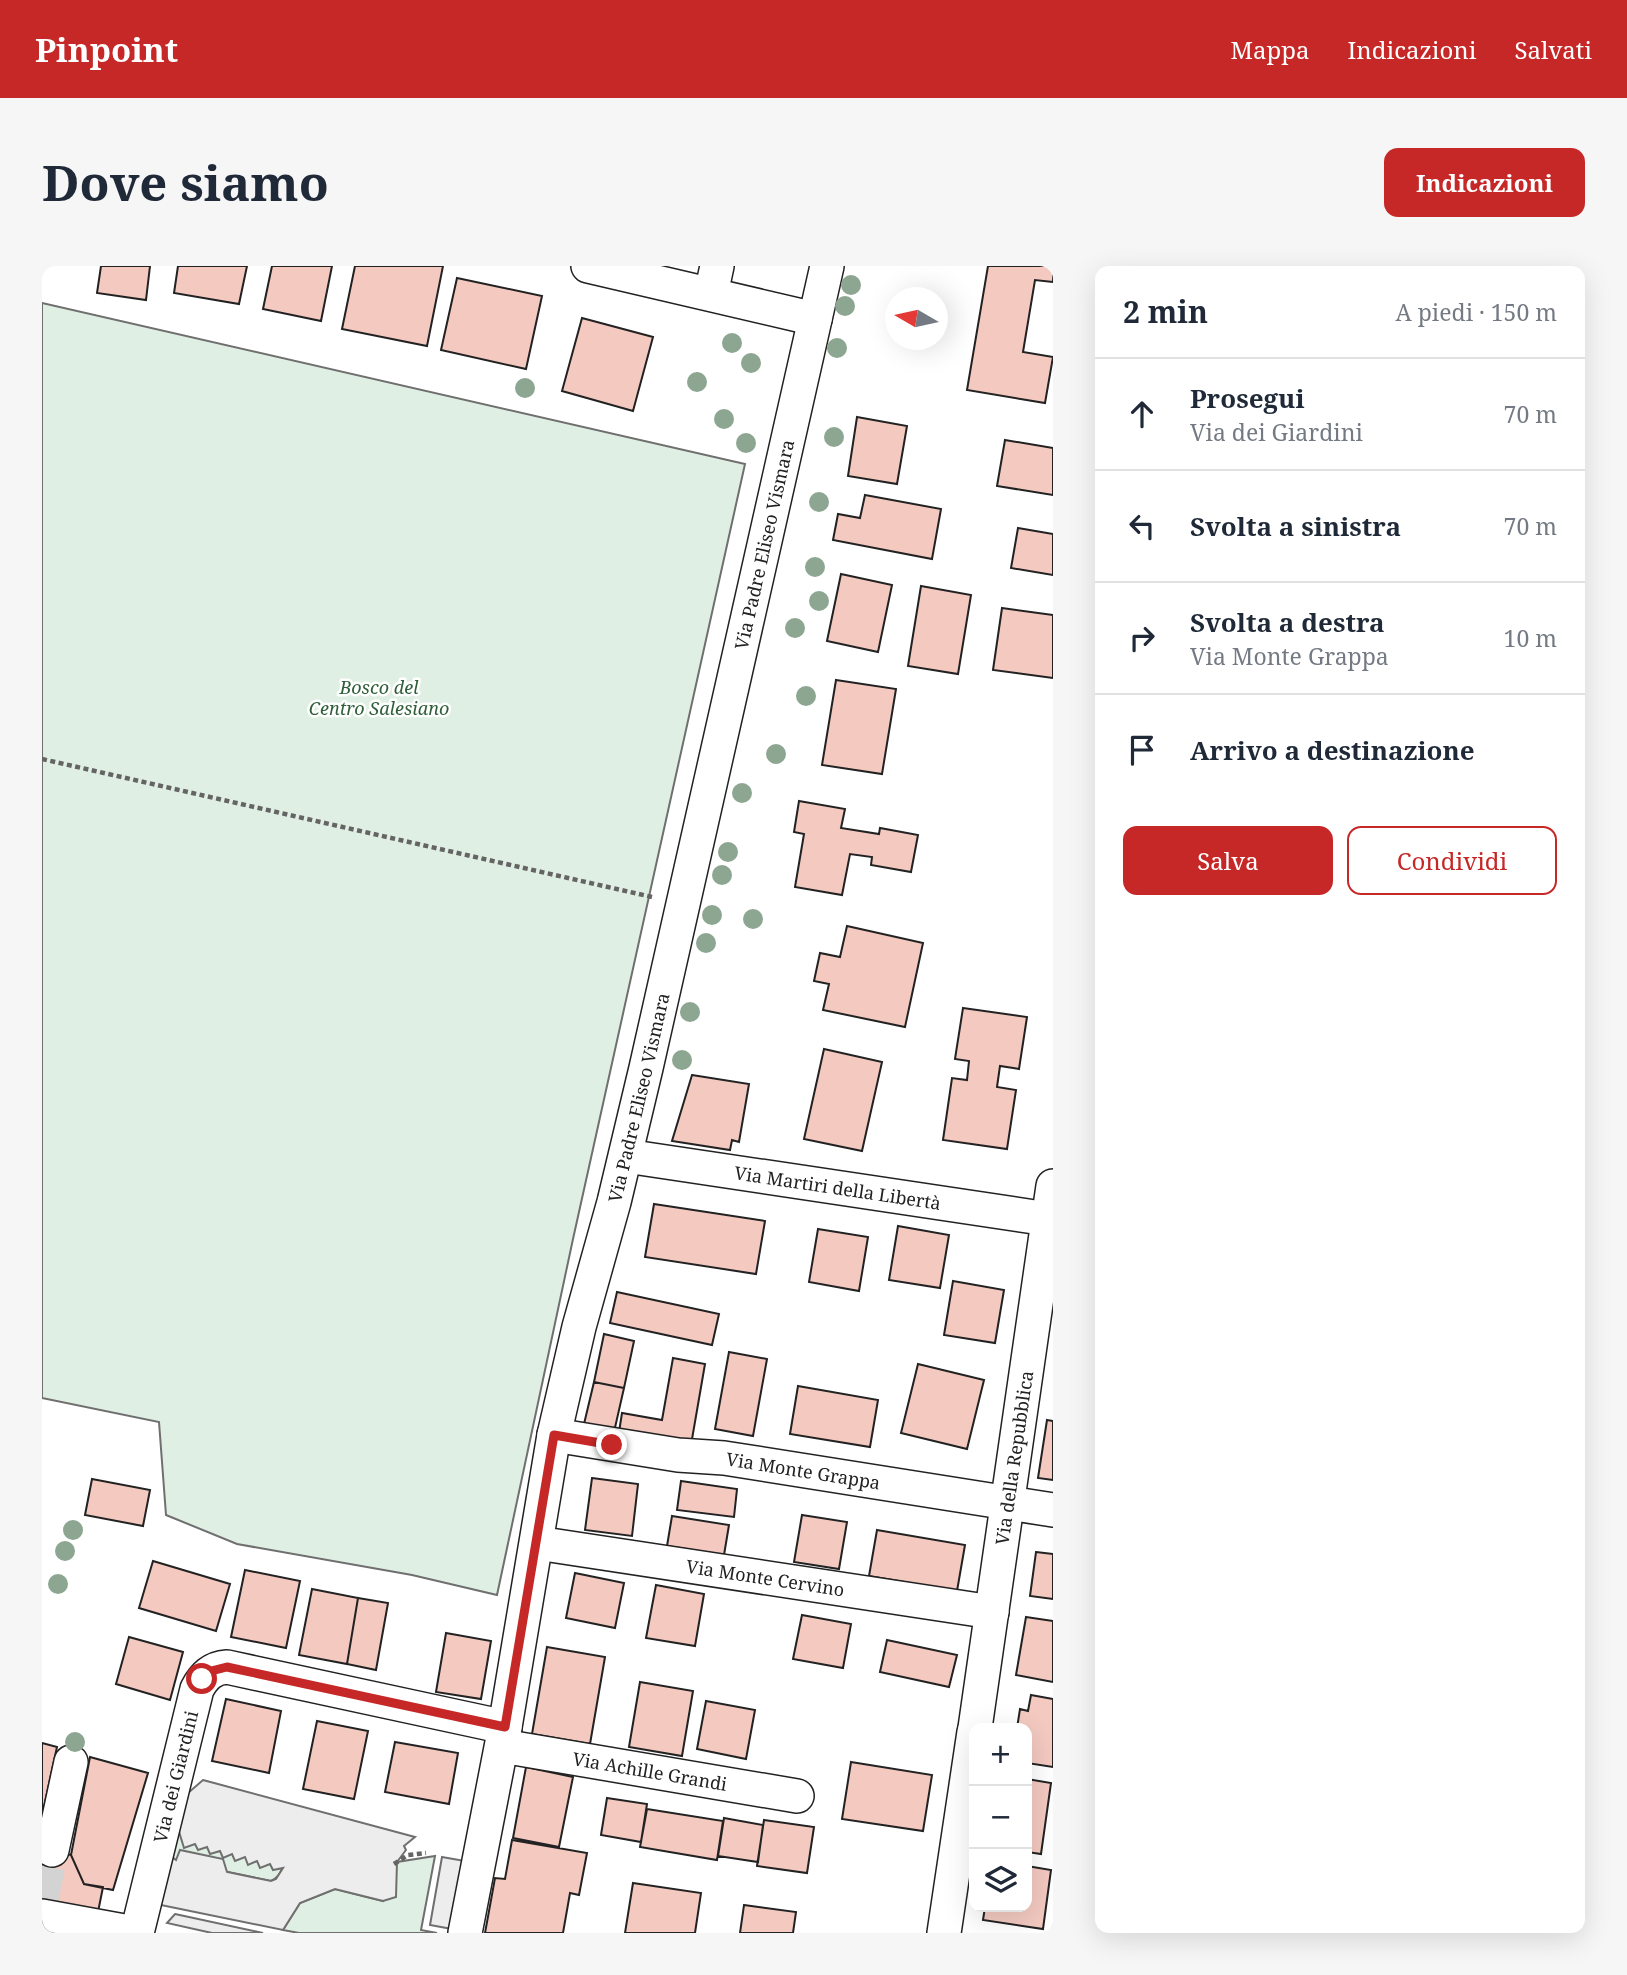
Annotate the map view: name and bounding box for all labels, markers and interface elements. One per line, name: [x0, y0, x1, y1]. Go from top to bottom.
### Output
text: Pinpoint: [35, 27, 178, 72]
text: Mappa: [1230, 33, 1309, 66]
text: Indicazioni: [1347, 33, 1476, 66]
text: Salvati: [1514, 33, 1592, 66]
button: Indicazioni: [1384, 148, 1585, 217]
text: Dove siamo: [42, 149, 329, 215]
north arrow: [885, 287, 948, 350]
text: 2 min: [1123, 291, 1208, 332]
text: A piedi · 150 m: [1396, 296, 1557, 328]
text: Prosegui: [1190, 380, 1305, 416]
icon: ahead: [1123, 395, 1161, 433]
text: 70 m: [1504, 398, 1557, 430]
text: Via dei Giardini: [1190, 416, 1363, 448]
street label: Via Padre Eliseo Vismara: [729, 437, 799, 652]
icon: left: [1123, 507, 1161, 545]
text: Svolta a sinistra: [1190, 508, 1401, 544]
text: 70 m: [1504, 510, 1557, 542]
text: Svolta a destra: [1190, 604, 1385, 640]
icon: right: [1123, 619, 1161, 657]
text: 10 m: [1504, 622, 1557, 654]
text: Via Monte Grappa: [1190, 640, 1389, 672]
park label: Bosco del Centro Salesiano: [309, 675, 449, 720]
icon: arrive: [1123, 731, 1161, 769]
text: Arrivo a destinazione: [1190, 732, 1475, 768]
button: Salva: [1123, 826, 1333, 895]
button: Condividi: [1347, 826, 1557, 895]
street label: Via Padre Eliseo Vismara: [602, 990, 675, 1205]
street label: Via Martiri della Libertà: [733, 1160, 943, 1215]
street label: Via della Repubblica: [989, 1369, 1038, 1547]
route end: [596, 1429, 627, 1460]
street label: Via Monte Grappa: [725, 1447, 882, 1495]
street label: Via Monte Cervino: [685, 1554, 846, 1601]
route start: [186, 1663, 217, 1694]
street label: Via dei Giardini: [148, 1708, 203, 1845]
map controls: [969, 1723, 1032, 1912]
button: +: [969, 1723, 1032, 1786]
street label: Via Achille Grandi: [571, 1746, 729, 1796]
button: −: [969, 1786, 1032, 1849]
button: layers: [969, 1849, 1032, 1912]

